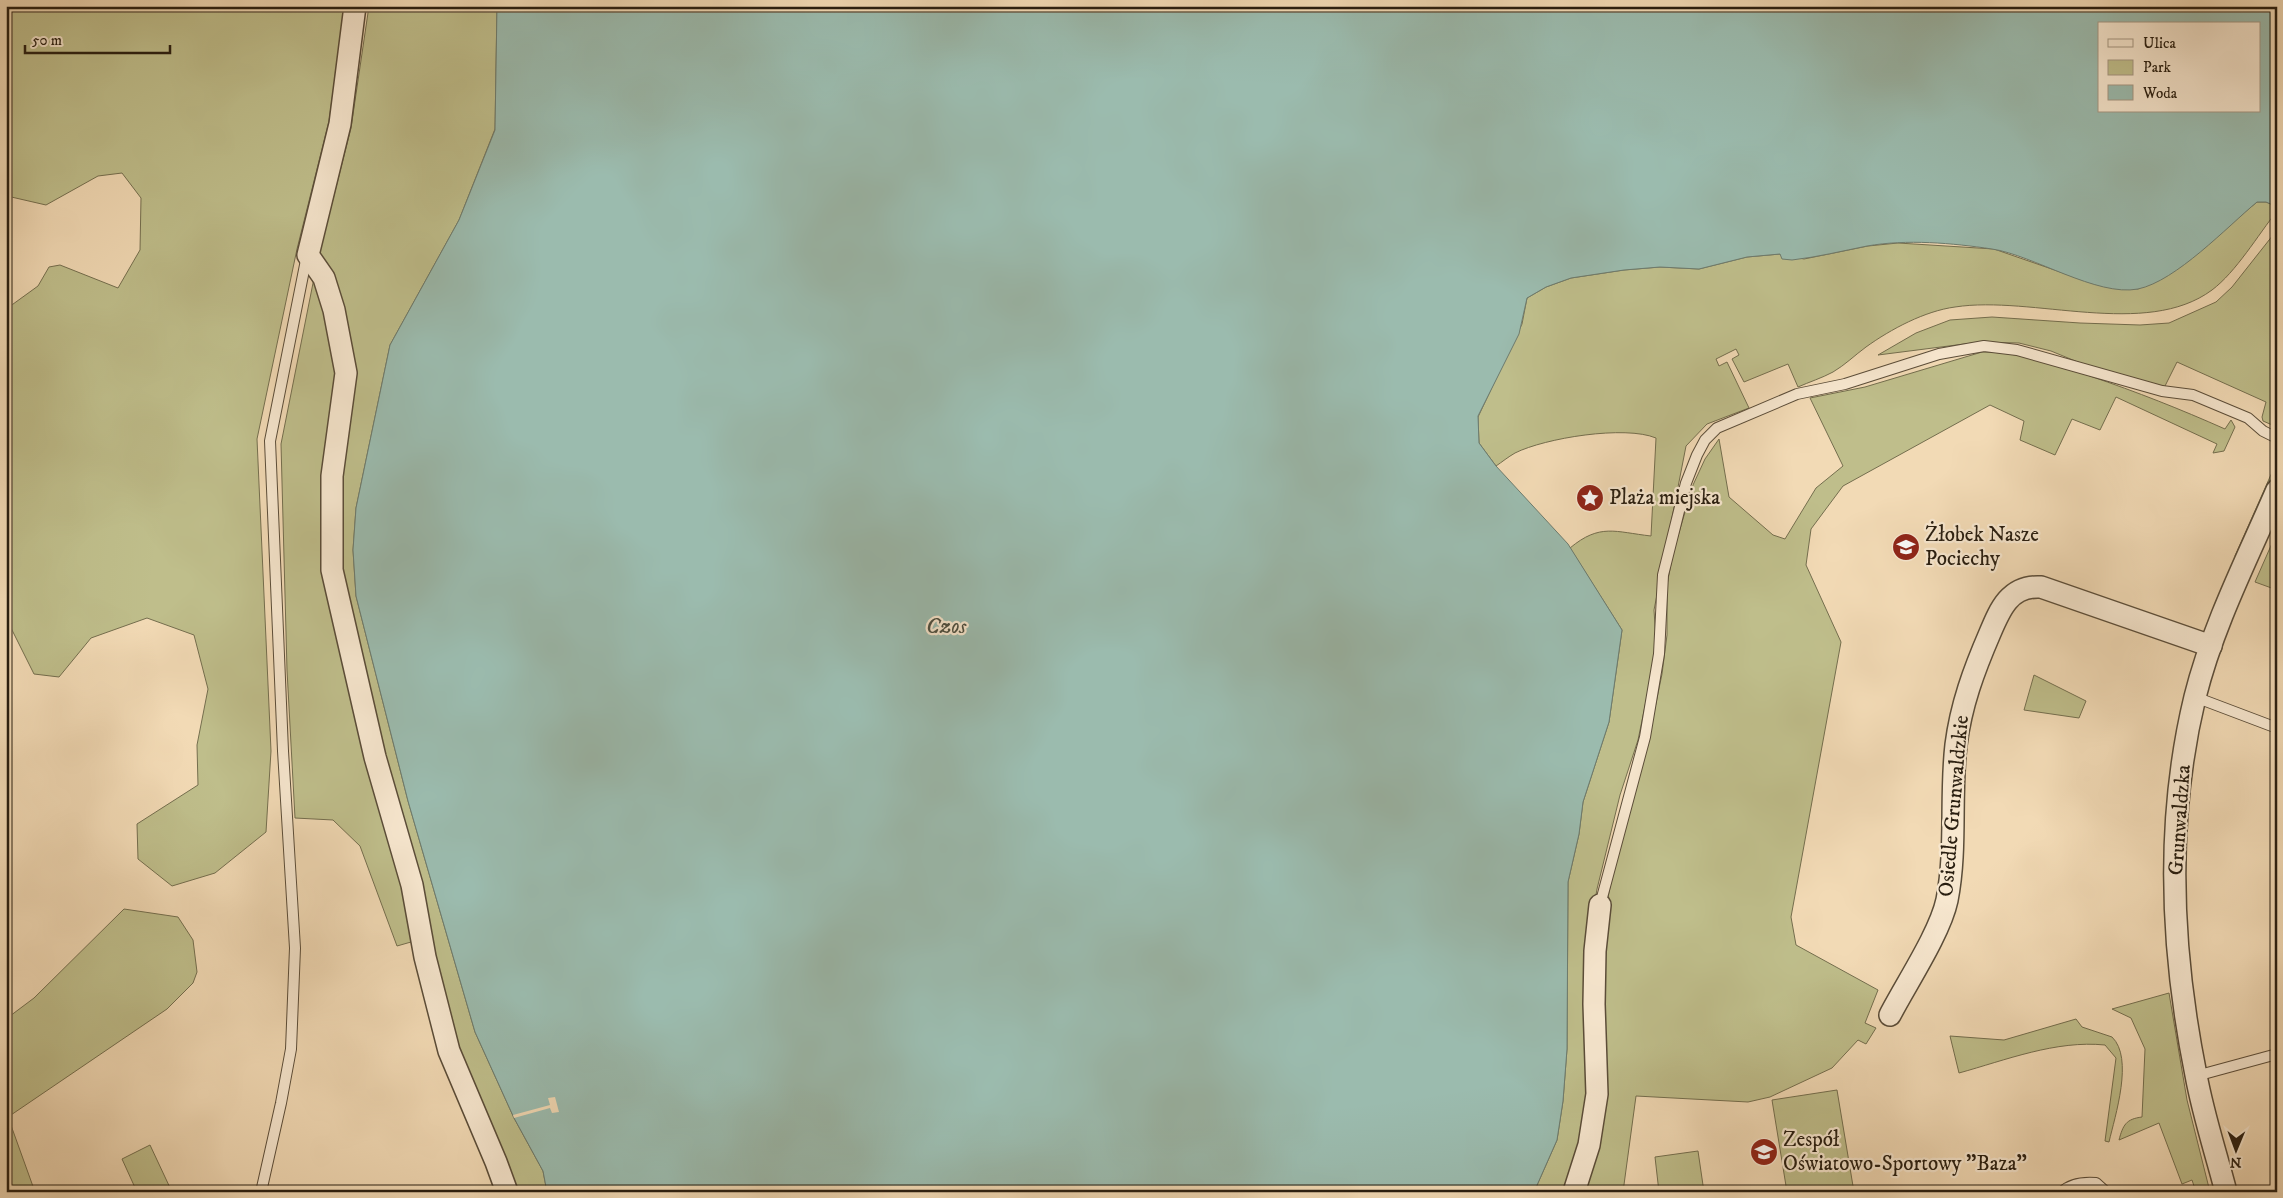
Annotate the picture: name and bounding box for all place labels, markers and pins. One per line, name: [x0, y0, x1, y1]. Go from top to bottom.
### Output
place icon: Plaża miejska: [1575, 483, 1605, 513]
place label: Plaża miejska: [1609, 485, 1720, 511]
place label: Żłobek Nasze Pociechy: [1925, 521, 2039, 572]
school or university icon: Żłobek Nasze Pociechy: [1891, 532, 1921, 562]
place label: Zespół Oświatowo-Sportowy "Baza": [1783, 1127, 2027, 1177]
school or university icon: Zespół Oświatowo-Sportowy "Baza": [1749, 1137, 1779, 1167]

